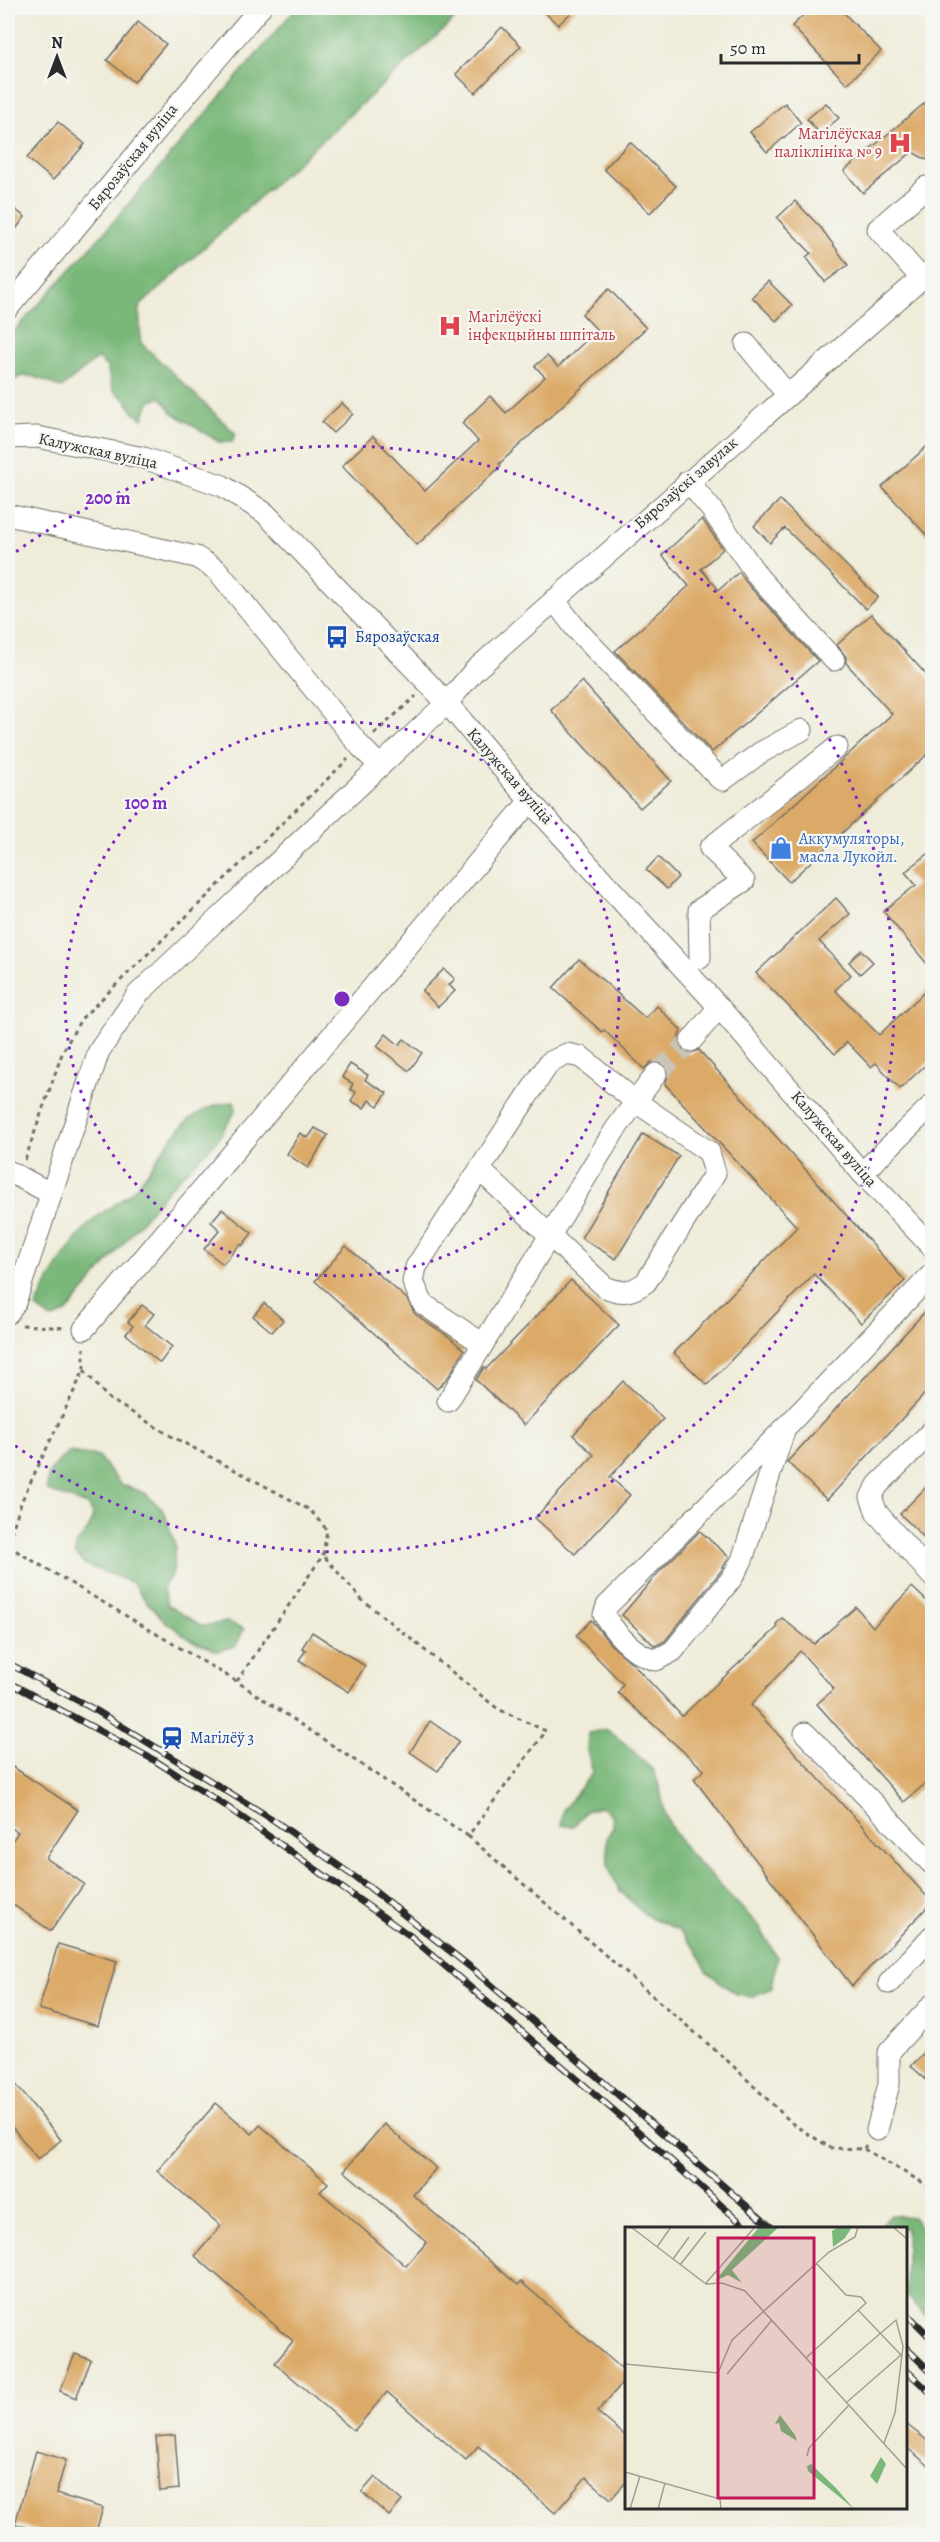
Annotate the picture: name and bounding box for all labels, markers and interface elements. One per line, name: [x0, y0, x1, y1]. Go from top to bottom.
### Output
north arrow: [27, 27, 87, 87]
scale bar: [721, 27, 859, 65]
text: N: [51, 32, 63, 54]
text: 50 m: [730, 36, 766, 60]
street label: Бярозаўская вуліца: [83, 99, 183, 215]
place label: Магілёўская паліклініка № 9: [774, 123, 882, 163]
hospital icon: Магілёўская паліклініка № 9: [887, 130, 913, 156]
place label: Магілёўскі інфекцыйны шпіталь: [468, 306, 615, 346]
hospital icon: Магілёўскі інфекцыйны шпіталь: [437, 313, 463, 339]
street label: Калужская вуліца: [36, 428, 160, 474]
street label: Бярозаўскі завулак: [630, 432, 742, 534]
text: 200 m: [85, 486, 131, 510]
bus stop icon: Бярозаўская: [324, 624, 350, 650]
place label: Бярозаўская: [355, 626, 440, 648]
street label: Калужская вуліца: [462, 723, 558, 829]
text: 100 m: [125, 791, 167, 815]
place label: Аккумуляторы, масла Лукойл.: [798, 828, 905, 868]
shop icon: Аккумуляторы, масла Лукойл.: [768, 835, 794, 861]
centre of rings: [332, 989, 352, 1009]
street label: Калужская вуліца: [786, 1086, 882, 1192]
station icon: Магілёў 3: [159, 1725, 185, 1751]
place label: Магілёў 3: [190, 1727, 254, 1749]
inset map: [625, 2227, 907, 2509]

